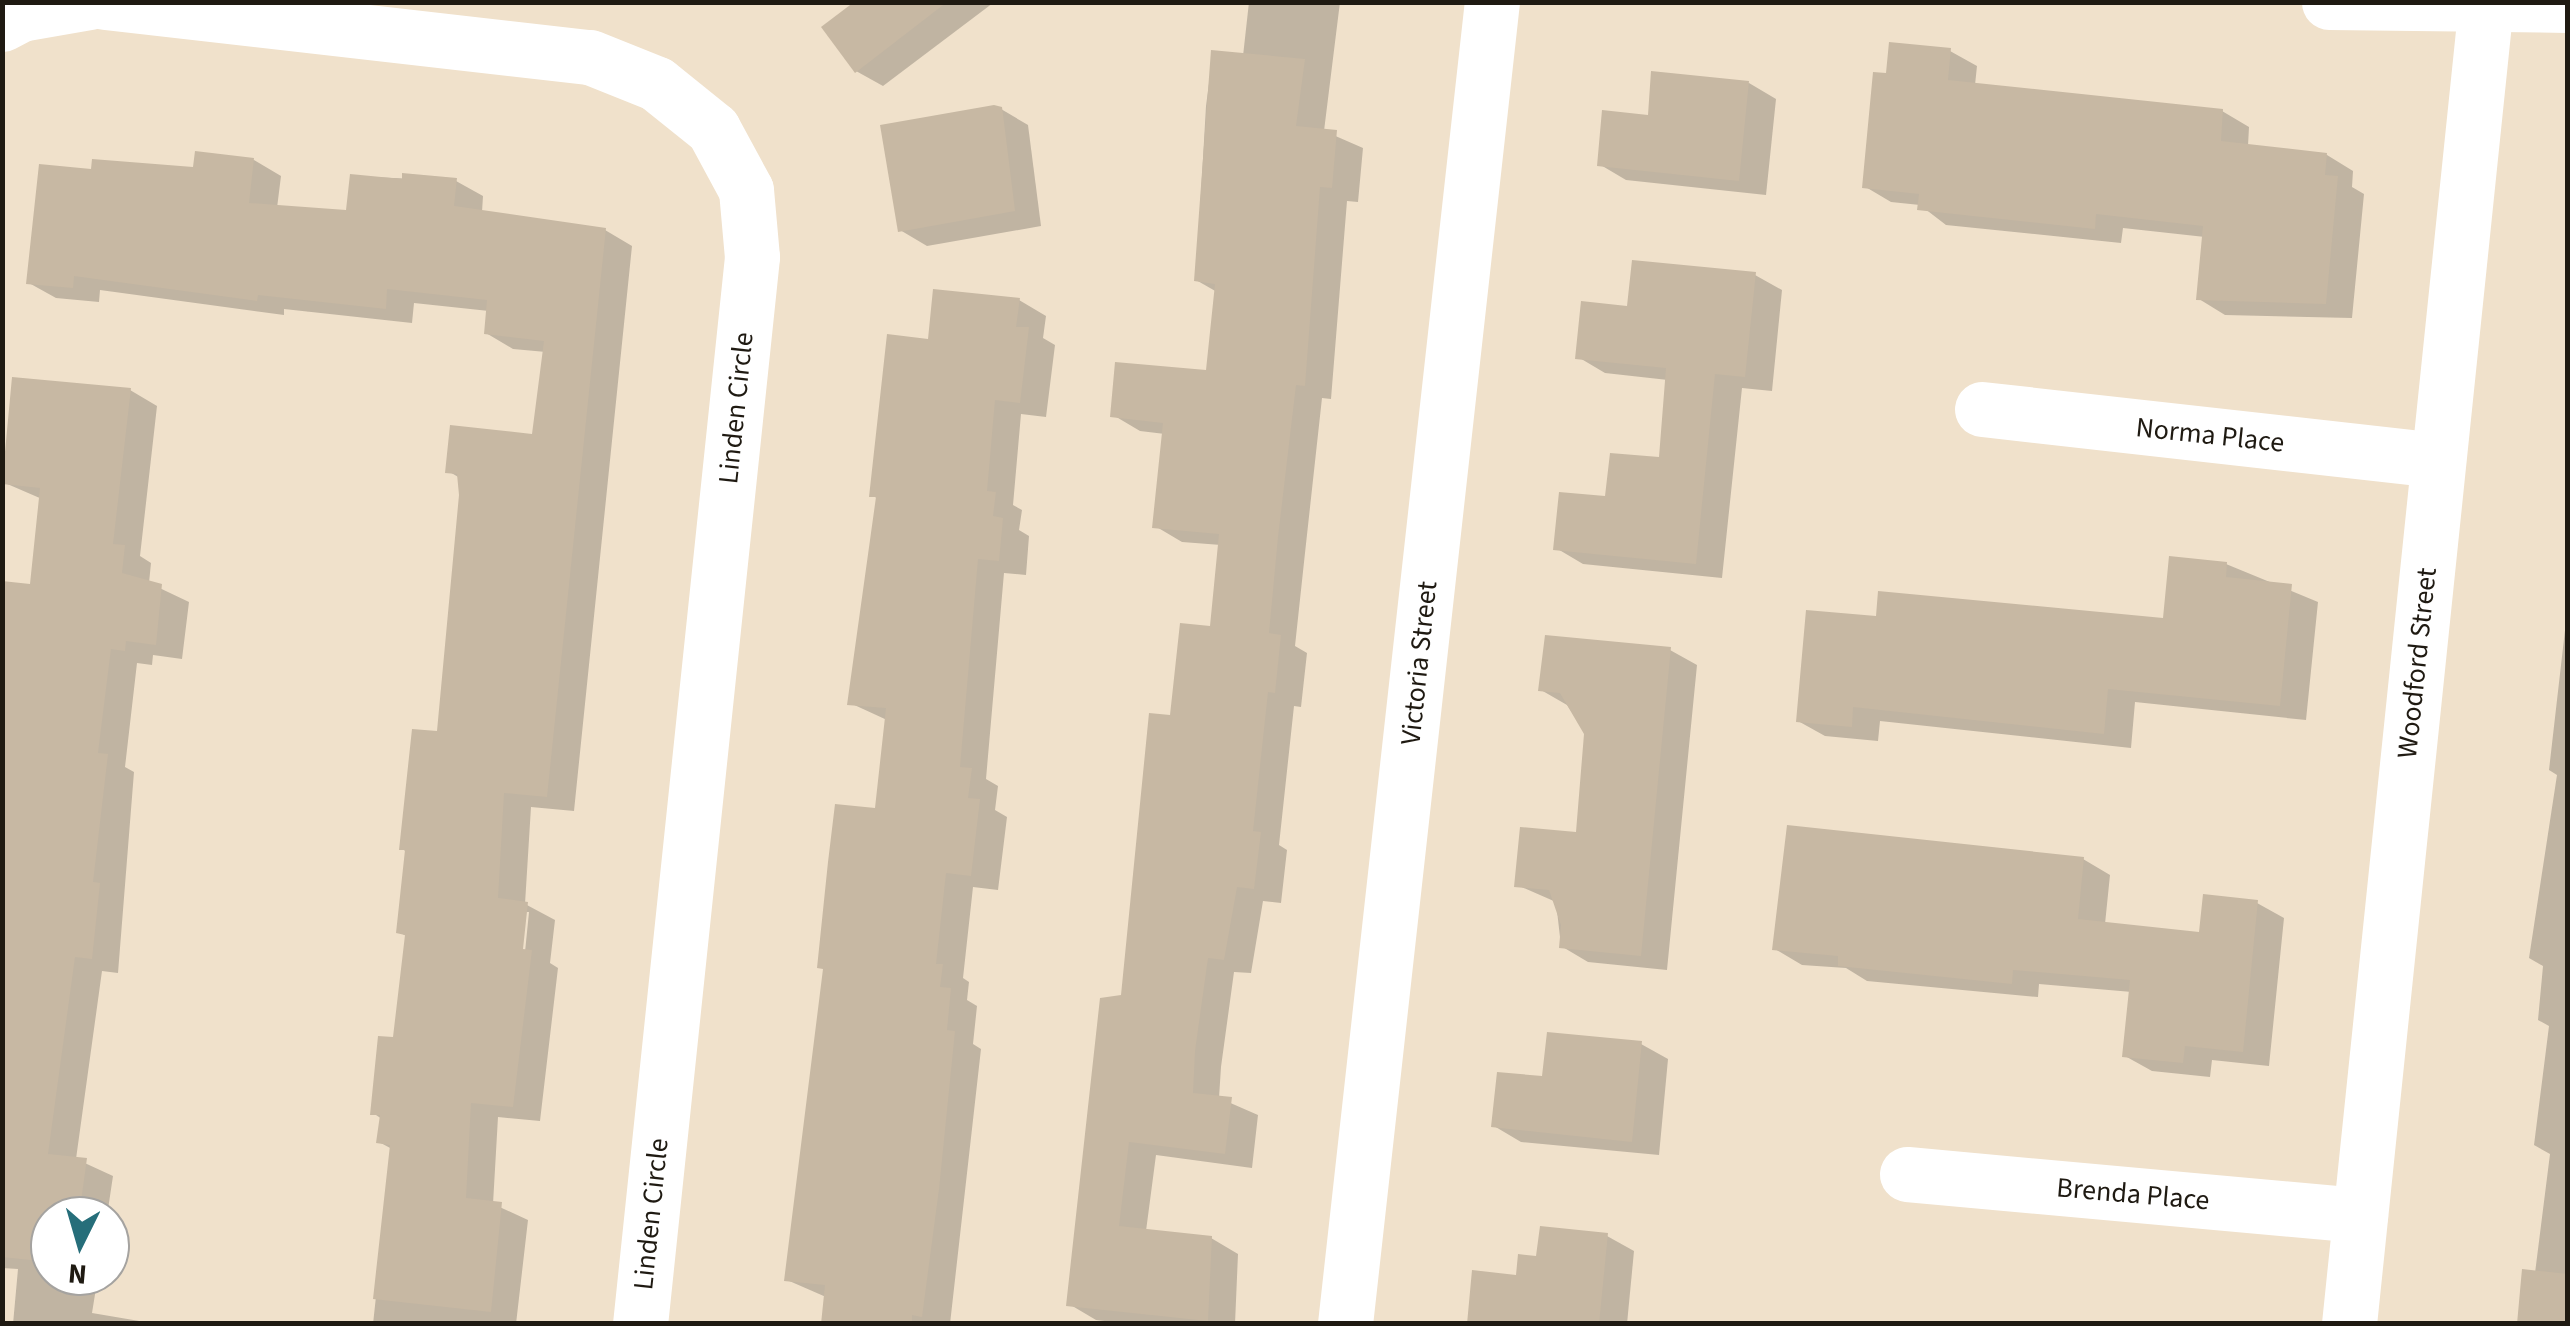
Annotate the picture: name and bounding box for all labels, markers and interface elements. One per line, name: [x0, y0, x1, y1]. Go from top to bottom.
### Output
street label: Linden Circle: [711, 331, 761, 485]
street label: Norma Place: [2134, 410, 2286, 460]
street label: Woodford Street: [2390, 566, 2444, 760]
street label: Victoria Street: [1394, 579, 1444, 747]
street label: Linden Circle: [626, 1137, 676, 1291]
street label: Brenda Place: [2055, 1171, 2211, 1217]
north arrow: [30, 1196, 130, 1296]
text: N: [67, 1253, 89, 1295]

